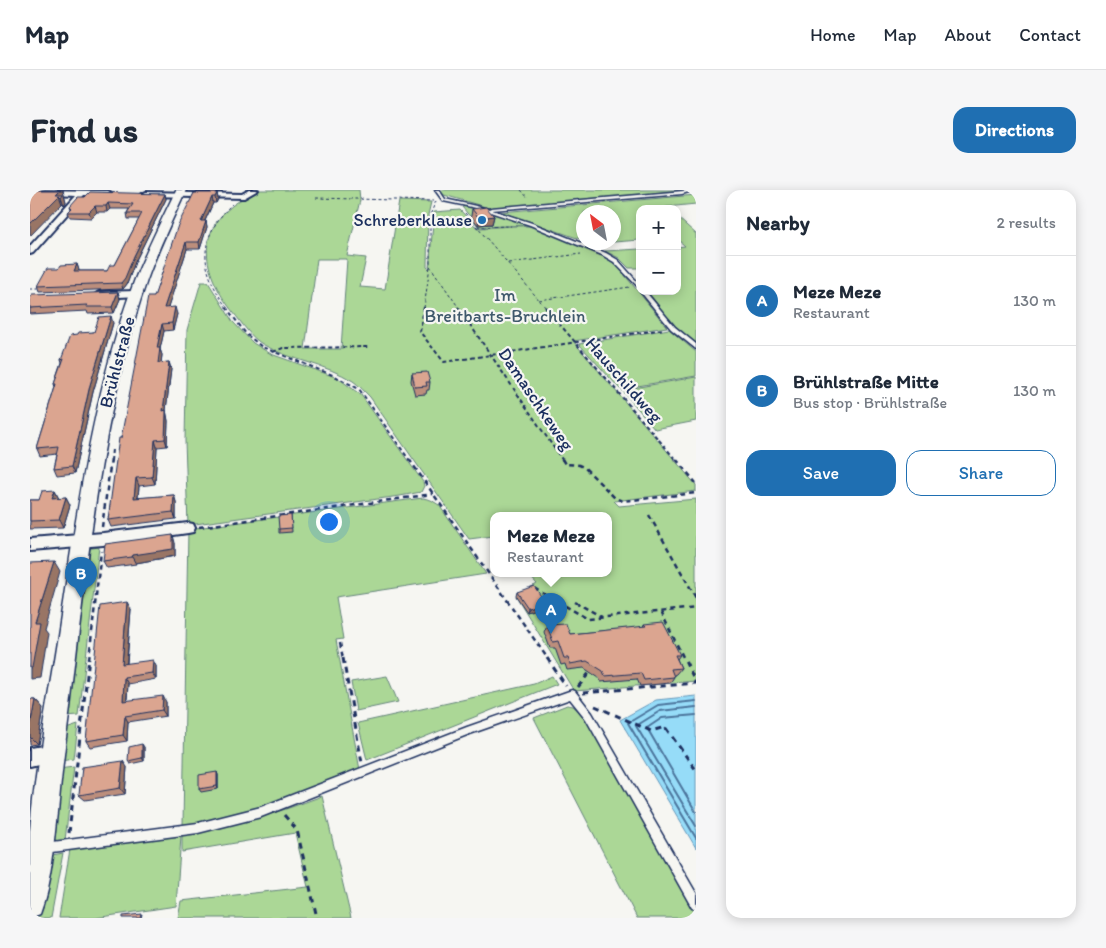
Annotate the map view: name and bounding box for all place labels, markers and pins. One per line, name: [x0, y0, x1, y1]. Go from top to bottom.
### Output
place label: Schreberklause: [354, 209, 472, 231]
marker: Schreberklause: [476, 214, 488, 226]
pin: B: [65, 557, 97, 598]
pin: A: [535, 593, 567, 634]

